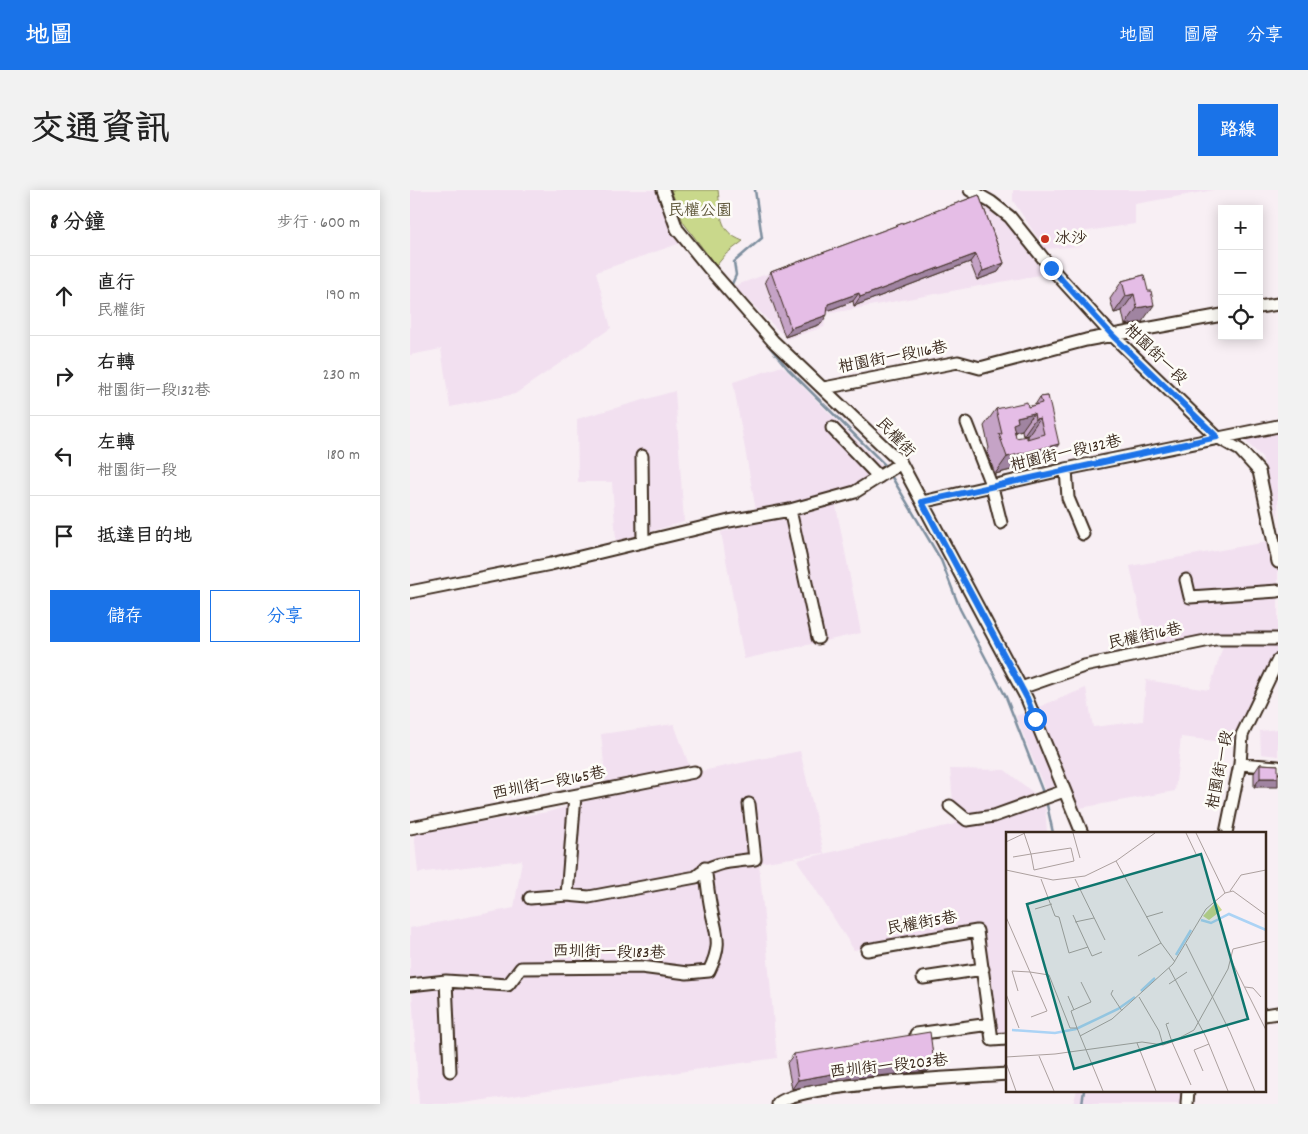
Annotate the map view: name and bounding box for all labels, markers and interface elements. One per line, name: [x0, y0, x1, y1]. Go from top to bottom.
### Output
text: 地圖: [25, 20, 73, 54]
text: 地圖: [1119, 24, 1155, 49]
text: 圖層: [1183, 24, 1219, 49]
text: 分享: [1247, 24, 1283, 49]
button: 路線: [1198, 104, 1278, 156]
text: 交通資訊: [30, 107, 170, 157]
park label: 民權公園: [668, 200, 732, 223]
map controls: [1218, 205, 1263, 340]
button: +: [1218, 205, 1263, 250]
text: 8 分鐘: [50, 209, 105, 239]
text: 步行 · 600 m: [277, 212, 360, 235]
place label: 冰沙: [1055, 228, 1087, 251]
marker: 冰沙: [1039, 233, 1051, 245]
button: −: [1218, 250, 1263, 295]
route end: [1040, 257, 1063, 280]
text: 直行: [97, 271, 135, 298]
icon: ahead: [50, 282, 78, 310]
text: 190 m: [326, 284, 360, 307]
button: locate: [1218, 295, 1263, 340]
text: 民權街: [97, 300, 145, 323]
street label: 柑園街一段: [1118, 319, 1192, 391]
street label: 柑園街一段116巷: [836, 336, 950, 380]
text: 右轉: [97, 351, 135, 378]
icon: right: [50, 362, 78, 390]
text: 230 m: [323, 364, 360, 387]
text: 柑園街一段132巷: [97, 380, 211, 403]
street label: 民權街: [870, 413, 920, 463]
street label: 柑園街一段132巷: [1008, 430, 1124, 478]
text: 左轉: [97, 431, 135, 458]
icon: left: [50, 442, 78, 470]
text: 180 m: [327, 444, 360, 467]
text: 柑園街一段: [97, 460, 177, 483]
icon: arrive: [50, 522, 78, 550]
text: 抵達目的地: [97, 524, 192, 551]
button: 儲存: [50, 590, 200, 642]
button: 分享: [210, 590, 360, 642]
street label: 民權街16巷: [1106, 618, 1184, 656]
route start: [1024, 708, 1047, 731]
street label: 柑園街一段: [1202, 729, 1240, 811]
street label: 西圳街一段165巷: [490, 762, 608, 806]
inset map: [1006, 832, 1266, 1092]
street label: 民權街5巷: [885, 906, 959, 942]
street label: 西圳街一段183巷: [552, 941, 666, 965]
street label: 西圳街一段203巷: [829, 1049, 949, 1085]

